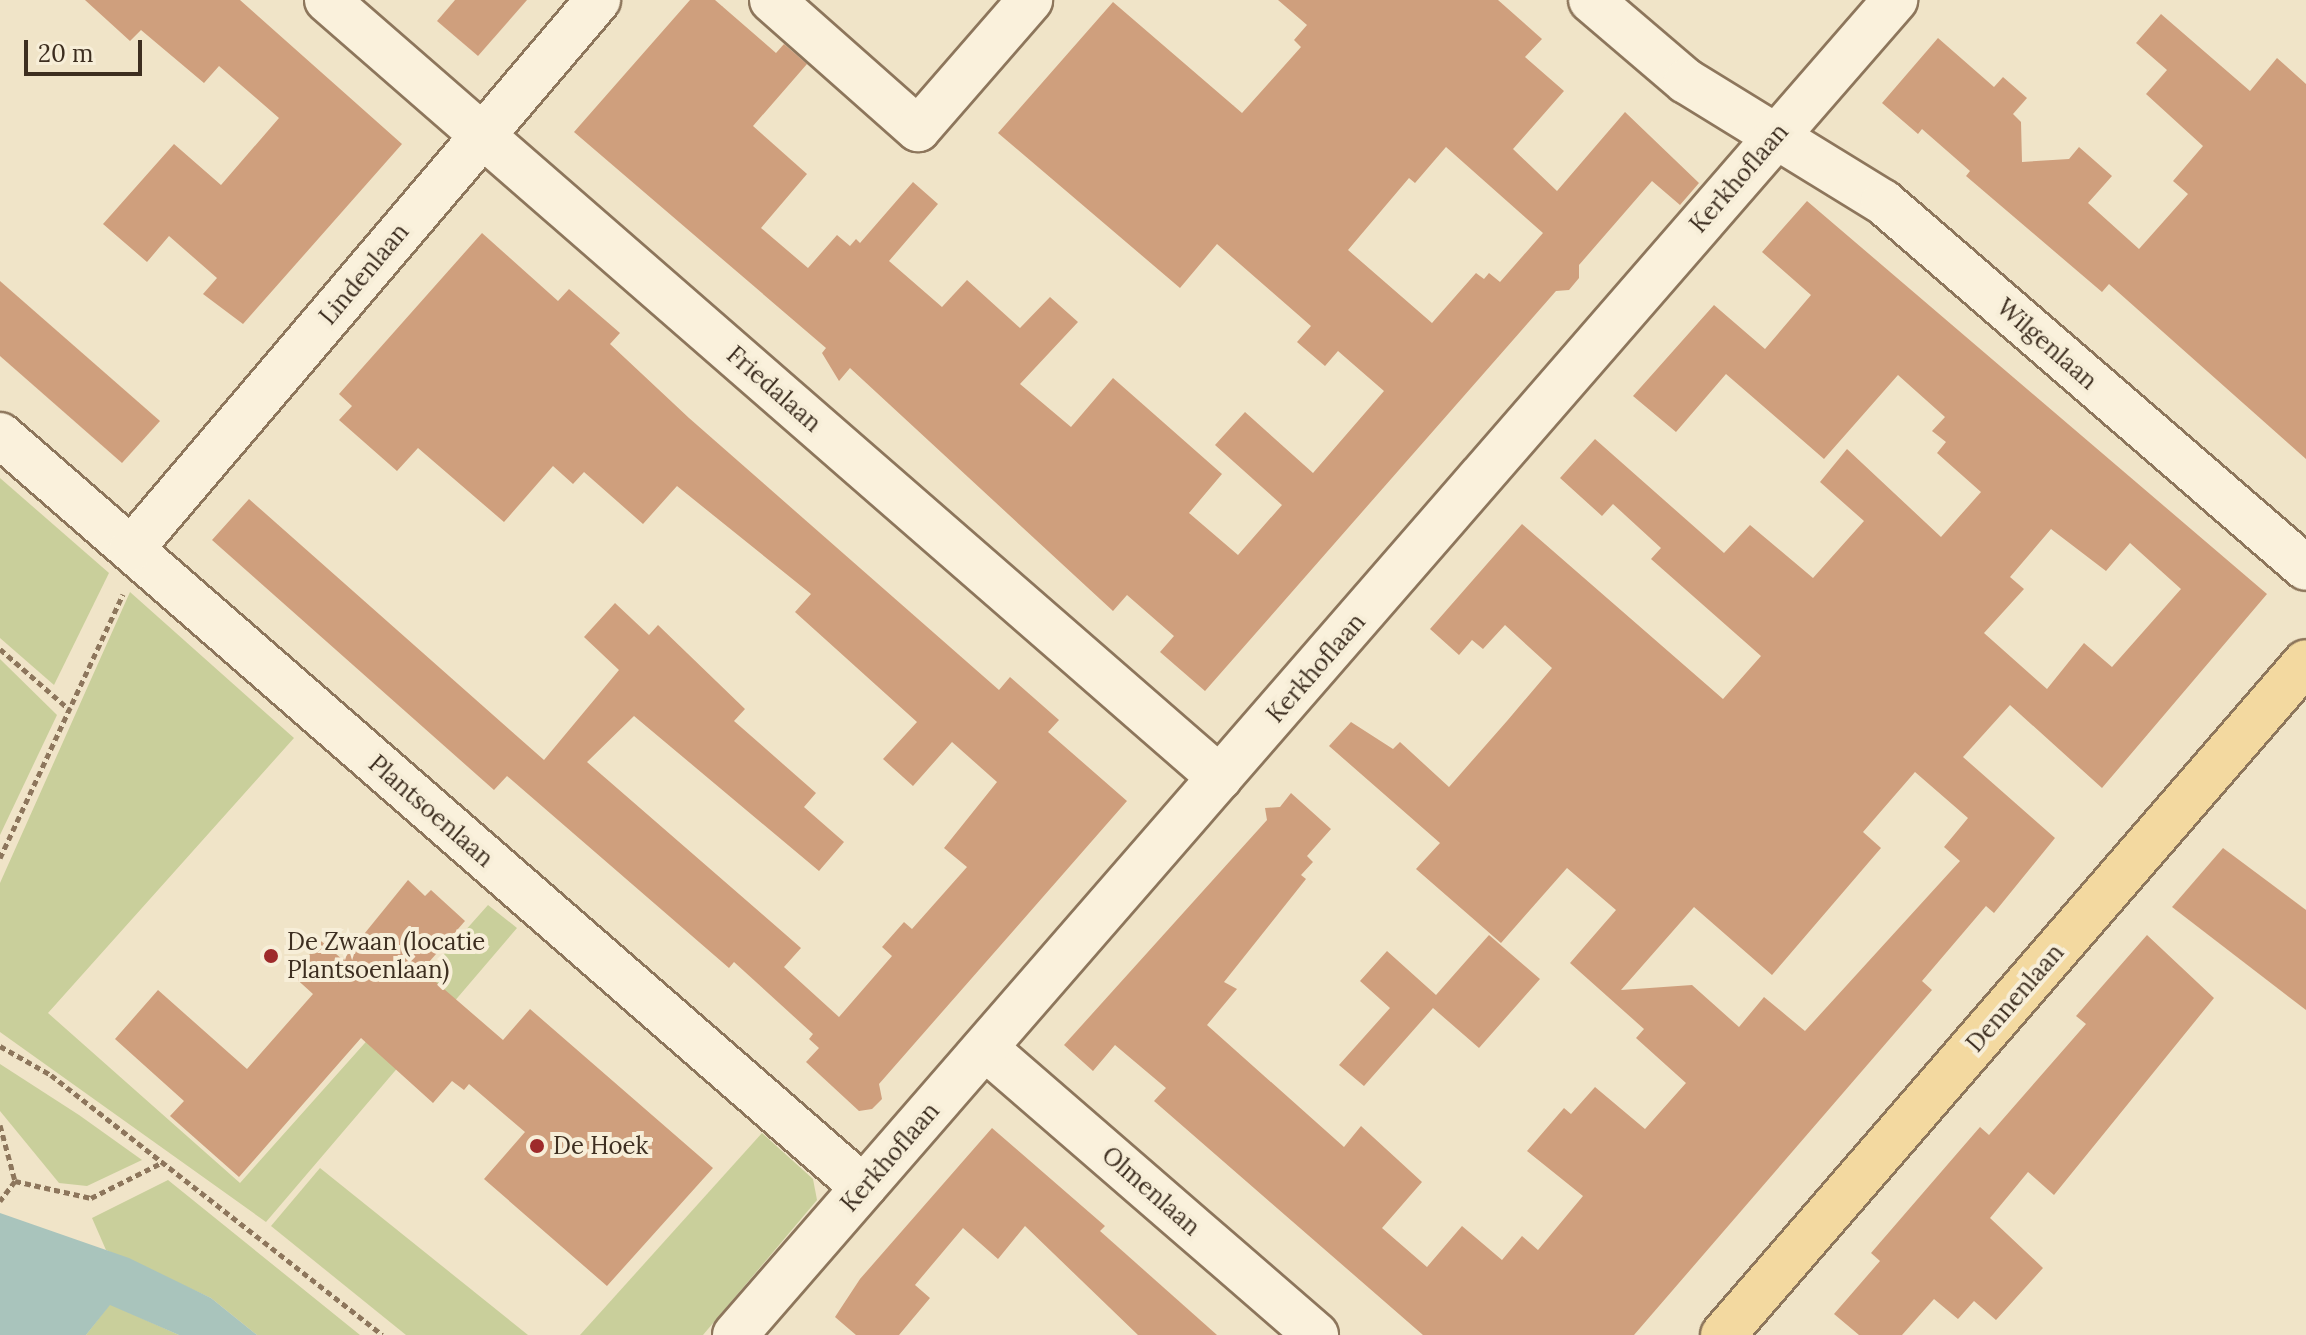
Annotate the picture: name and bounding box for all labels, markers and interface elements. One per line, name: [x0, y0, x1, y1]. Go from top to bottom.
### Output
scale bar: [28, 24, 146, 74]
text: 20 m: [38, 38, 94, 69]
street label: Kerkhoflaan: [1684, 118, 1794, 238]
street label: Lindenlaan: [313, 218, 415, 330]
street label: Wilgenlaan: [1991, 293, 2103, 395]
street label: Friedalaan: [721, 340, 827, 438]
street label: Kerkhoflaan: [1261, 608, 1371, 728]
street label: Plantsoenlaan: [363, 749, 499, 873]
place label: De Zwaan (locatie Plantsoenlaan): [287, 928, 485, 984]
street label: Dennenlaan: [1960, 938, 2070, 1058]
marker: De Zwaan (locatie Plantsoenlaan): [262, 947, 280, 965]
street label: Kerkhoflaan: [835, 1097, 945, 1217]
place label: De Hoek: [553, 1132, 648, 1160]
marker: De Hoek: [528, 1137, 546, 1155]
street label: Olmenlaan: [1096, 1141, 1206, 1241]

